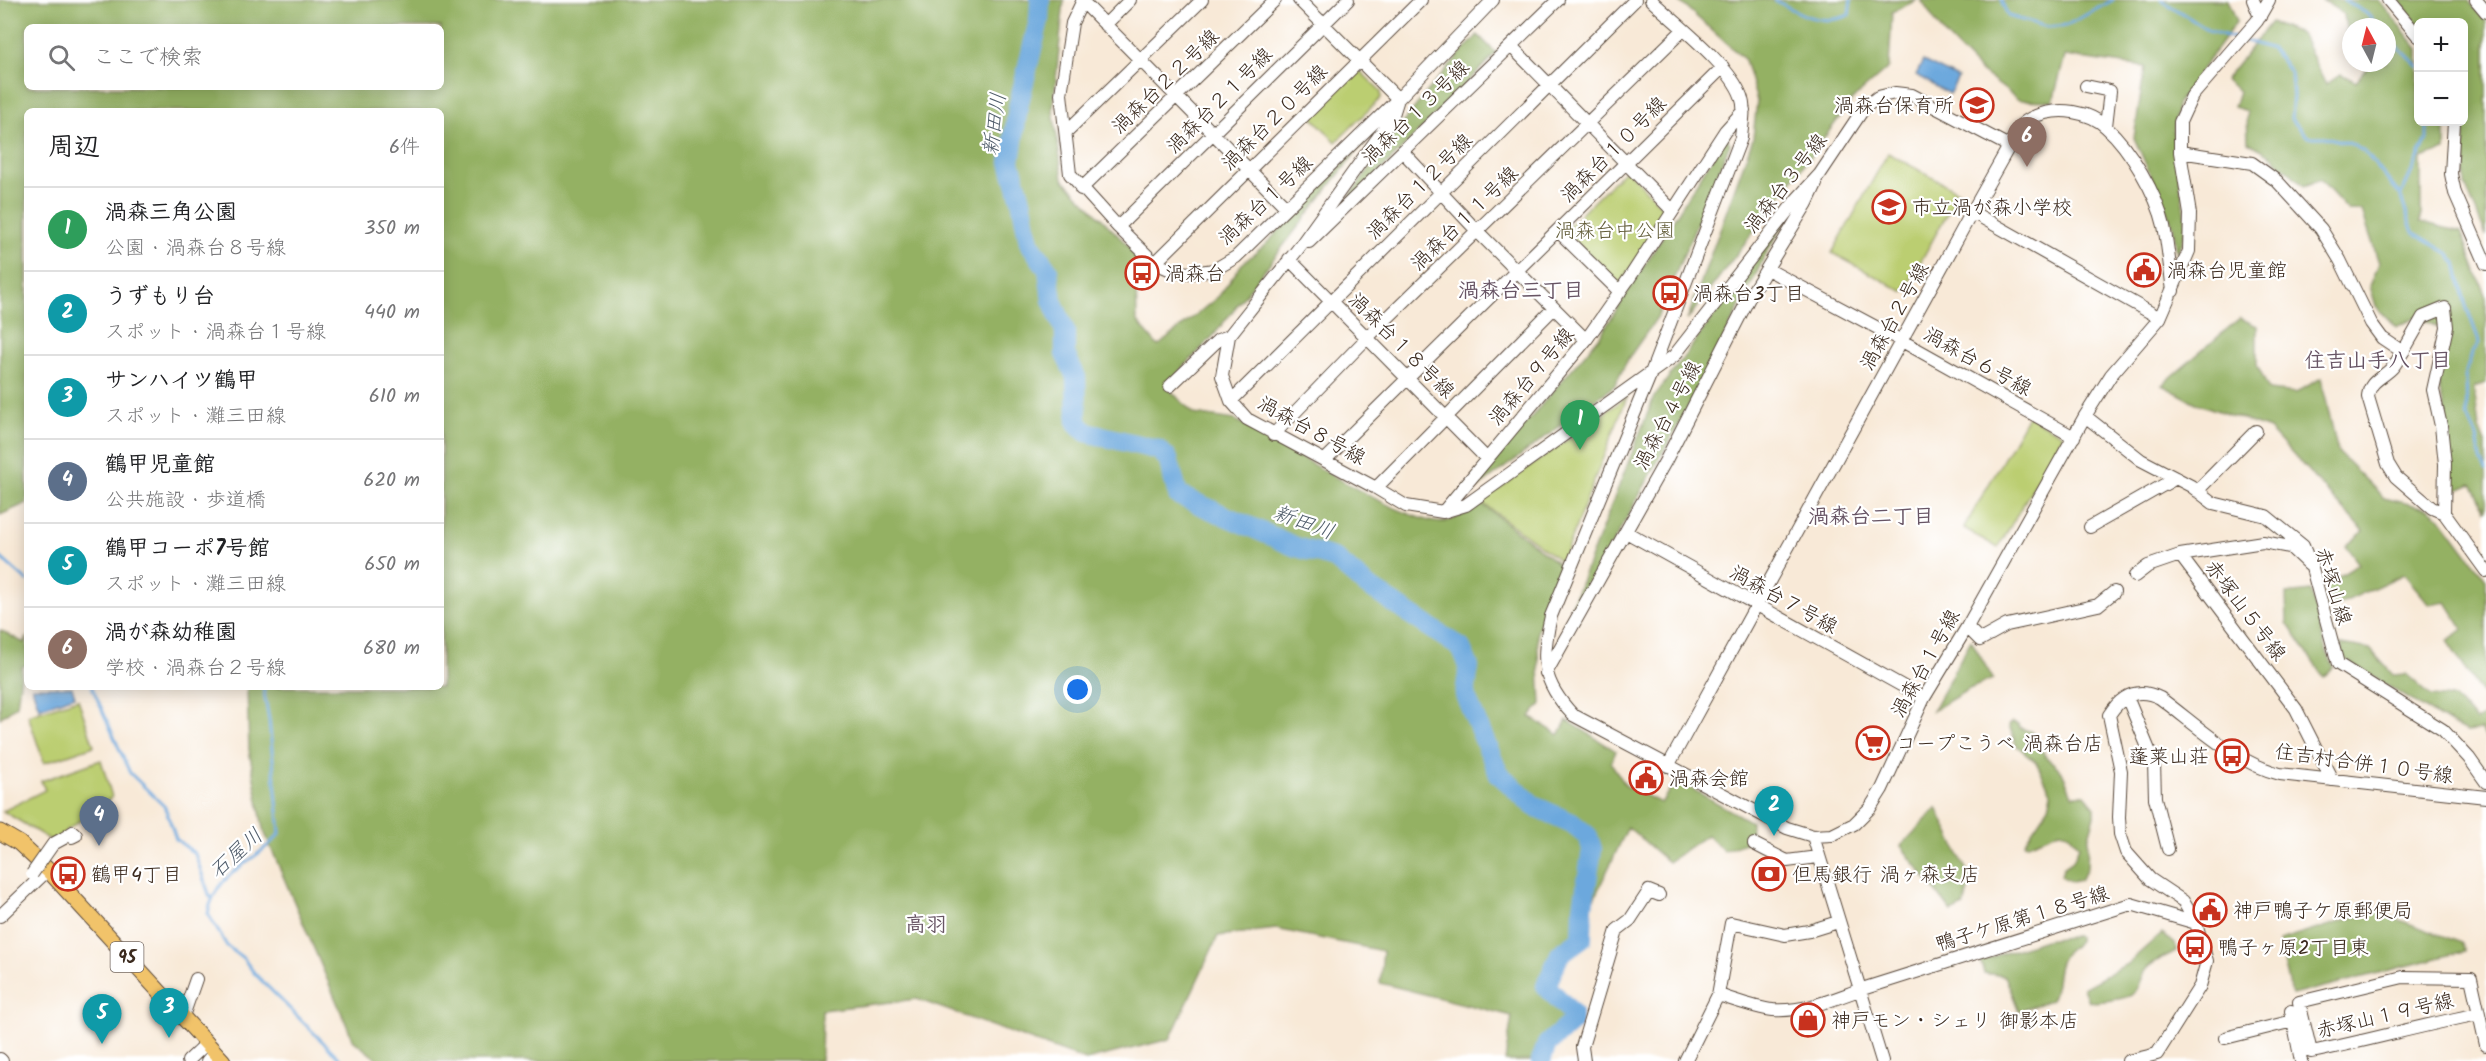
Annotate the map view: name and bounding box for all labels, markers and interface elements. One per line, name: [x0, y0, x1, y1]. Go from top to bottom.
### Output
north arrow: [2342, 18, 2396, 72]
map controls: [2414, 18, 2468, 126]
button: +: [2414, 18, 2468, 72]
street label: 渦森台２２号線: [1105, 22, 1228, 143]
search box: [24, 24, 444, 90]
icon: search: [45, 41, 78, 74]
text: ここで検索: [93, 41, 203, 76]
street label: 渦森台２１号線: [1160, 41, 1281, 162]
street label: 渦森台１３号線: [1355, 53, 1478, 174]
street label: 渦森台２０号線: [1215, 58, 1336, 179]
button: −: [2414, 72, 2468, 126]
school or university icon: 渦森台保育所: [1959, 87, 1995, 123]
street label: 渦森台１０号線: [1554, 90, 1675, 211]
water label: 新田川: [975, 91, 1016, 158]
place label: 渦森台保育所: [1834, 91, 1954, 123]
pin: 6: [2008, 118, 2046, 167]
text: 周辺: [48, 127, 100, 169]
street label: 渦森台１２号線: [1360, 127, 1481, 248]
street label: 渦森台３号線: [1737, 127, 1836, 241]
text: 6件: [389, 132, 420, 164]
street label: 渦森台１号線: [1212, 149, 1321, 254]
street label: 渦森台１１号線: [1404, 159, 1527, 280]
school or university icon: 市立渦が森小学校: [1871, 189, 1907, 225]
place label: 市立渦が森小学校: [1912, 193, 2072, 225]
text: 渦森三角公園: [105, 196, 237, 231]
text: 1: [64, 213, 71, 245]
text: 350 m: [364, 213, 420, 245]
park label: 渦森台中公園: [1555, 216, 1675, 248]
text: 公園 · 渦森台８号線: [105, 233, 286, 265]
public building icon: 渦森台児童館: [2126, 252, 2162, 288]
bus stop icon: 渦森台: [1124, 255, 1160, 291]
place label: 渦森台児童館: [2167, 256, 2287, 288]
street label: 渦森台２号線: [1853, 257, 1939, 377]
place label: 渦森台: [1165, 259, 1225, 291]
district label: 渦森台三丁目: [1458, 275, 1584, 308]
bus stop icon: 渦森台3丁目: [1652, 275, 1688, 311]
place label: 渦森台3丁目: [1693, 279, 1804, 311]
text: うずもり台: [105, 280, 215, 315]
street label: 渦森台１８号線: [1340, 286, 1461, 407]
text: 2: [62, 297, 73, 329]
text: 440 m: [364, 297, 420, 329]
text: スポット · 渦森台１号線: [105, 317, 326, 349]
street label: 渦森台６号線: [1917, 320, 2037, 406]
street label: 渦森台９号線: [1482, 321, 1583, 434]
district label: 住吉山手八丁目: [2305, 345, 2452, 378]
street label: 渦森台４号線: [1626, 355, 1711, 476]
text: サンハイツ鶴甲: [105, 364, 258, 399]
text: 3: [62, 381, 73, 413]
text: 610 m: [369, 381, 420, 413]
street label: 渦森台８号線: [1251, 389, 1371, 475]
pin: 1: [1560, 400, 1600, 450]
text: スポット · 灘三田線: [105, 401, 286, 433]
text: 鶴甲児童館: [105, 448, 215, 483]
text: 4: [62, 465, 73, 497]
text: 620 m: [363, 465, 420, 497]
text: 公共施設 · 歩道橋: [105, 485, 266, 517]
water label: 新田川: [1268, 497, 1339, 550]
district label: 渦森台二丁目: [1808, 501, 1934, 534]
text: 鶴甲コーポ7号館: [105, 532, 269, 567]
street label: 赤塚山線: [2305, 544, 2359, 630]
text: 5: [62, 549, 73, 581]
text: 650 m: [364, 549, 420, 581]
street label: 赤塚山５号線: [2196, 554, 2293, 669]
street label: 渦森台７号線: [1723, 558, 1843, 644]
text: スポット · 灘三田線: [105, 569, 286, 601]
street label: 渦森台１号線: [1884, 604, 1970, 724]
text: 渦が森幼稚園: [105, 616, 237, 651]
text: 6: [62, 633, 73, 665]
text: 680 m: [363, 633, 420, 665]
text: 学校 · 渦森台２号線: [105, 653, 286, 685]
your location: [1063, 675, 1092, 704]
supermarket icon: コープこうべ 渦森台店: [1855, 725, 1891, 761]
place label: コープこうべ 渦森台店: [1896, 729, 2103, 761]
street label: 住吉村合併１０号線: [2272, 737, 2455, 793]
bus stop icon: 蓬莱山荘: [2214, 738, 2250, 774]
place label: 蓬莱山荘: [2129, 742, 2209, 774]
public building icon: 渦森会館: [1628, 760, 1664, 796]
place label: 渦森会館: [1669, 764, 1749, 796]
pin: 2: [1754, 786, 1794, 836]
pin: 4: [80, 796, 118, 846]
water label: 石屋川: [203, 821, 271, 887]
bus stop icon: 鶴甲4丁目: [50, 856, 86, 892]
bank icon: 但馬銀行 渦ヶ森支店: [1751, 856, 1787, 892]
place label: 鶴甲4丁目: [91, 860, 182, 892]
place label: 但馬銀行 渦ヶ森支店: [1792, 860, 1980, 892]
street label: 鴨子ケ原第１８号線: [1932, 878, 2113, 962]
public building icon: 神戸鴨子ケ原郵便局: [2192, 892, 2228, 928]
place label: 神戸鴨子ケ原郵便局: [2233, 896, 2413, 928]
district label: 高羽: [905, 909, 947, 942]
bus stop icon: 鴨子ヶ原2丁目東: [2177, 929, 2213, 965]
place label: 鴨子ヶ原2丁目東: [2218, 933, 2370, 965]
road number: 95: [110, 942, 144, 972]
street label: 赤塚山１９号線: [2314, 986, 2457, 1048]
pin: 3: [150, 988, 188, 1038]
pin: 5: [82, 994, 122, 1044]
shop icon: 神戸モン・シェリ 御影本店: [1790, 1002, 1826, 1038]
place label: 神戸モン・シェリ 御影本店: [1831, 1006, 2079, 1038]

